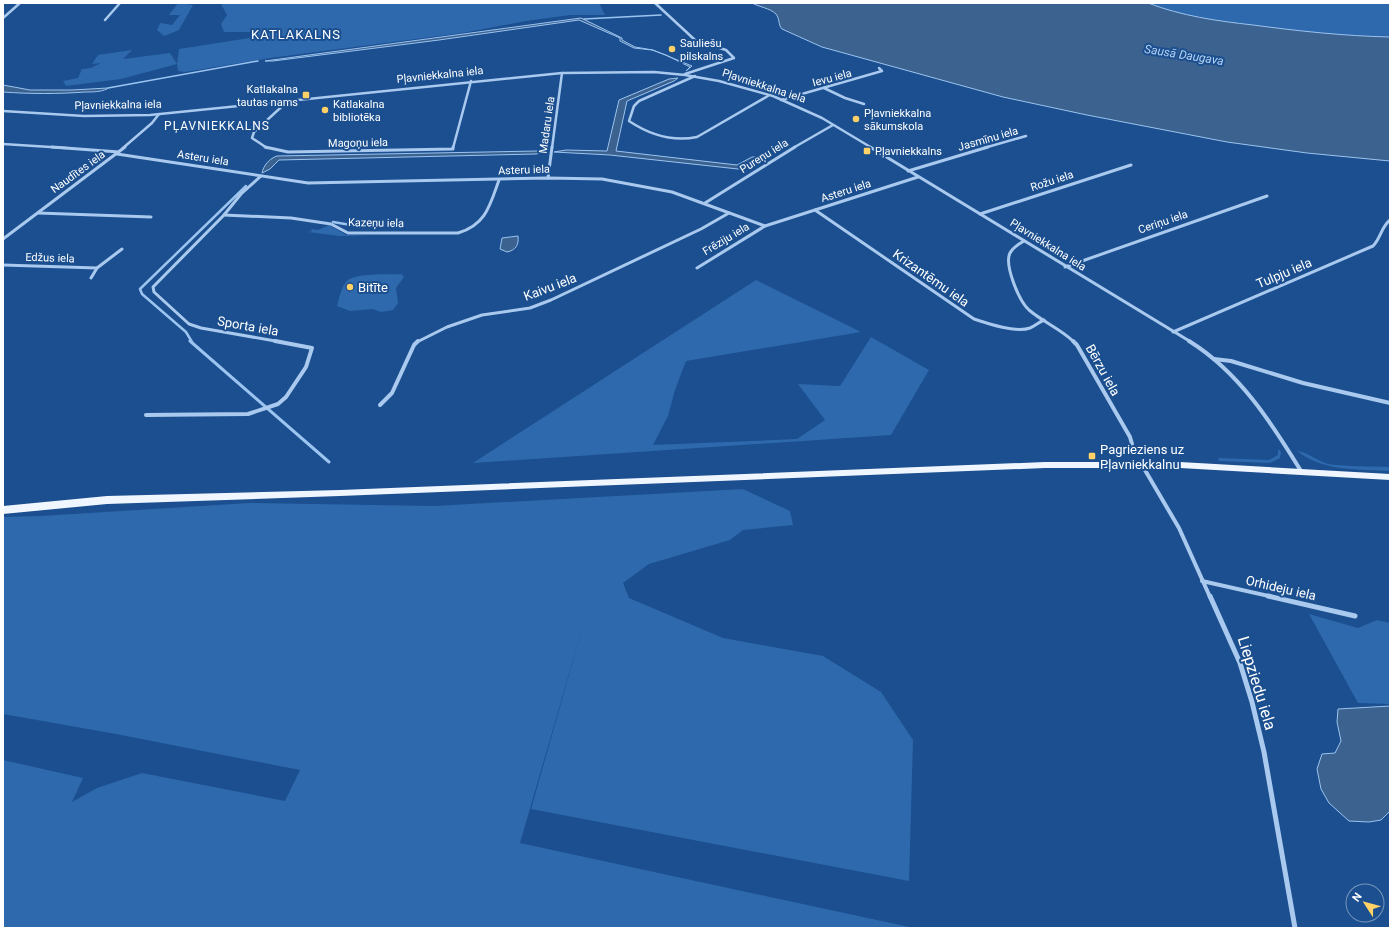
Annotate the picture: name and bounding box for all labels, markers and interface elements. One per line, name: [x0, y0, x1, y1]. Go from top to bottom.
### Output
district label: KATLAKALNS: [251, 27, 341, 42]
place label: Sauliešu pilskalns: [680, 37, 724, 63]
water label: Sausā Daugava: [1143, 42, 1225, 68]
marker: Sauliešu pilskalns: [667, 44, 677, 54]
street label: Pļavniekkalna iela: [396, 64, 484, 86]
street label: Pļavniekkalna iela: [721, 66, 807, 106]
street label: Ievu iela: [811, 67, 853, 89]
place label: Katlakalna tautas nams: [237, 83, 298, 109]
marker: Katlakalna tautas nams: [301, 90, 311, 100]
street label: Madaru iela: [537, 96, 557, 154]
street label: Pļavniekkalna iela: [74, 98, 162, 112]
place label: Katlakalna bibliotēka: [333, 98, 384, 124]
marker: Katlakalna bibliotēka: [320, 105, 330, 115]
place label: Pļavniekkalna sākumskola: [864, 107, 931, 133]
marker: Pļavniekkalna sākumskola: [851, 114, 861, 124]
district label: PĻAVNIEKKALNS: [164, 119, 270, 134]
street label: Jasmīnu iela: [956, 124, 1020, 154]
street label: Magoņu iela: [328, 136, 388, 150]
street label: Pureņu iela: [737, 136, 791, 176]
place label: Pļavniekkalns: [875, 145, 942, 158]
marker: Pļavniekkalns: [862, 146, 872, 156]
street label: Naudītes iela: [48, 148, 108, 196]
street label: Asteru iela: [176, 148, 230, 168]
street label: Asteru iela: [498, 163, 550, 177]
street label: Rožu iela: [1029, 168, 1075, 194]
street label: Asteru iela: [819, 177, 873, 205]
street label: Ceriņu iela: [1137, 207, 1189, 237]
street label: Kazeņu iela: [348, 216, 404, 230]
street label: Pļavniekkalna iela: [1008, 216, 1088, 274]
street label: Frēziju iela: [700, 220, 752, 258]
street label: Krizantēmu iela: [890, 246, 972, 310]
street label: Edžus iela: [25, 251, 75, 265]
street label: Tulpju iela: [1254, 255, 1314, 291]
street label: Kaivu iela: [521, 270, 579, 304]
place label: Bitīte: [358, 280, 388, 295]
marker: Bitīte: [345, 282, 355, 292]
street label: Sporta iela: [216, 313, 280, 339]
street label: Bērzu iela: [1083, 342, 1123, 398]
place label: Pagrieziens uz Pļavniekkalnu: [1100, 442, 1185, 473]
marker: Pagrieziens uz Pļavniekkalnu: [1087, 451, 1097, 461]
street label: Orhideju iela: [1244, 573, 1318, 603]
street label: Liepziedu iela: [1234, 634, 1280, 732]
north arrow: [1345, 883, 1385, 923]
text: N: [1350, 890, 1365, 904]

